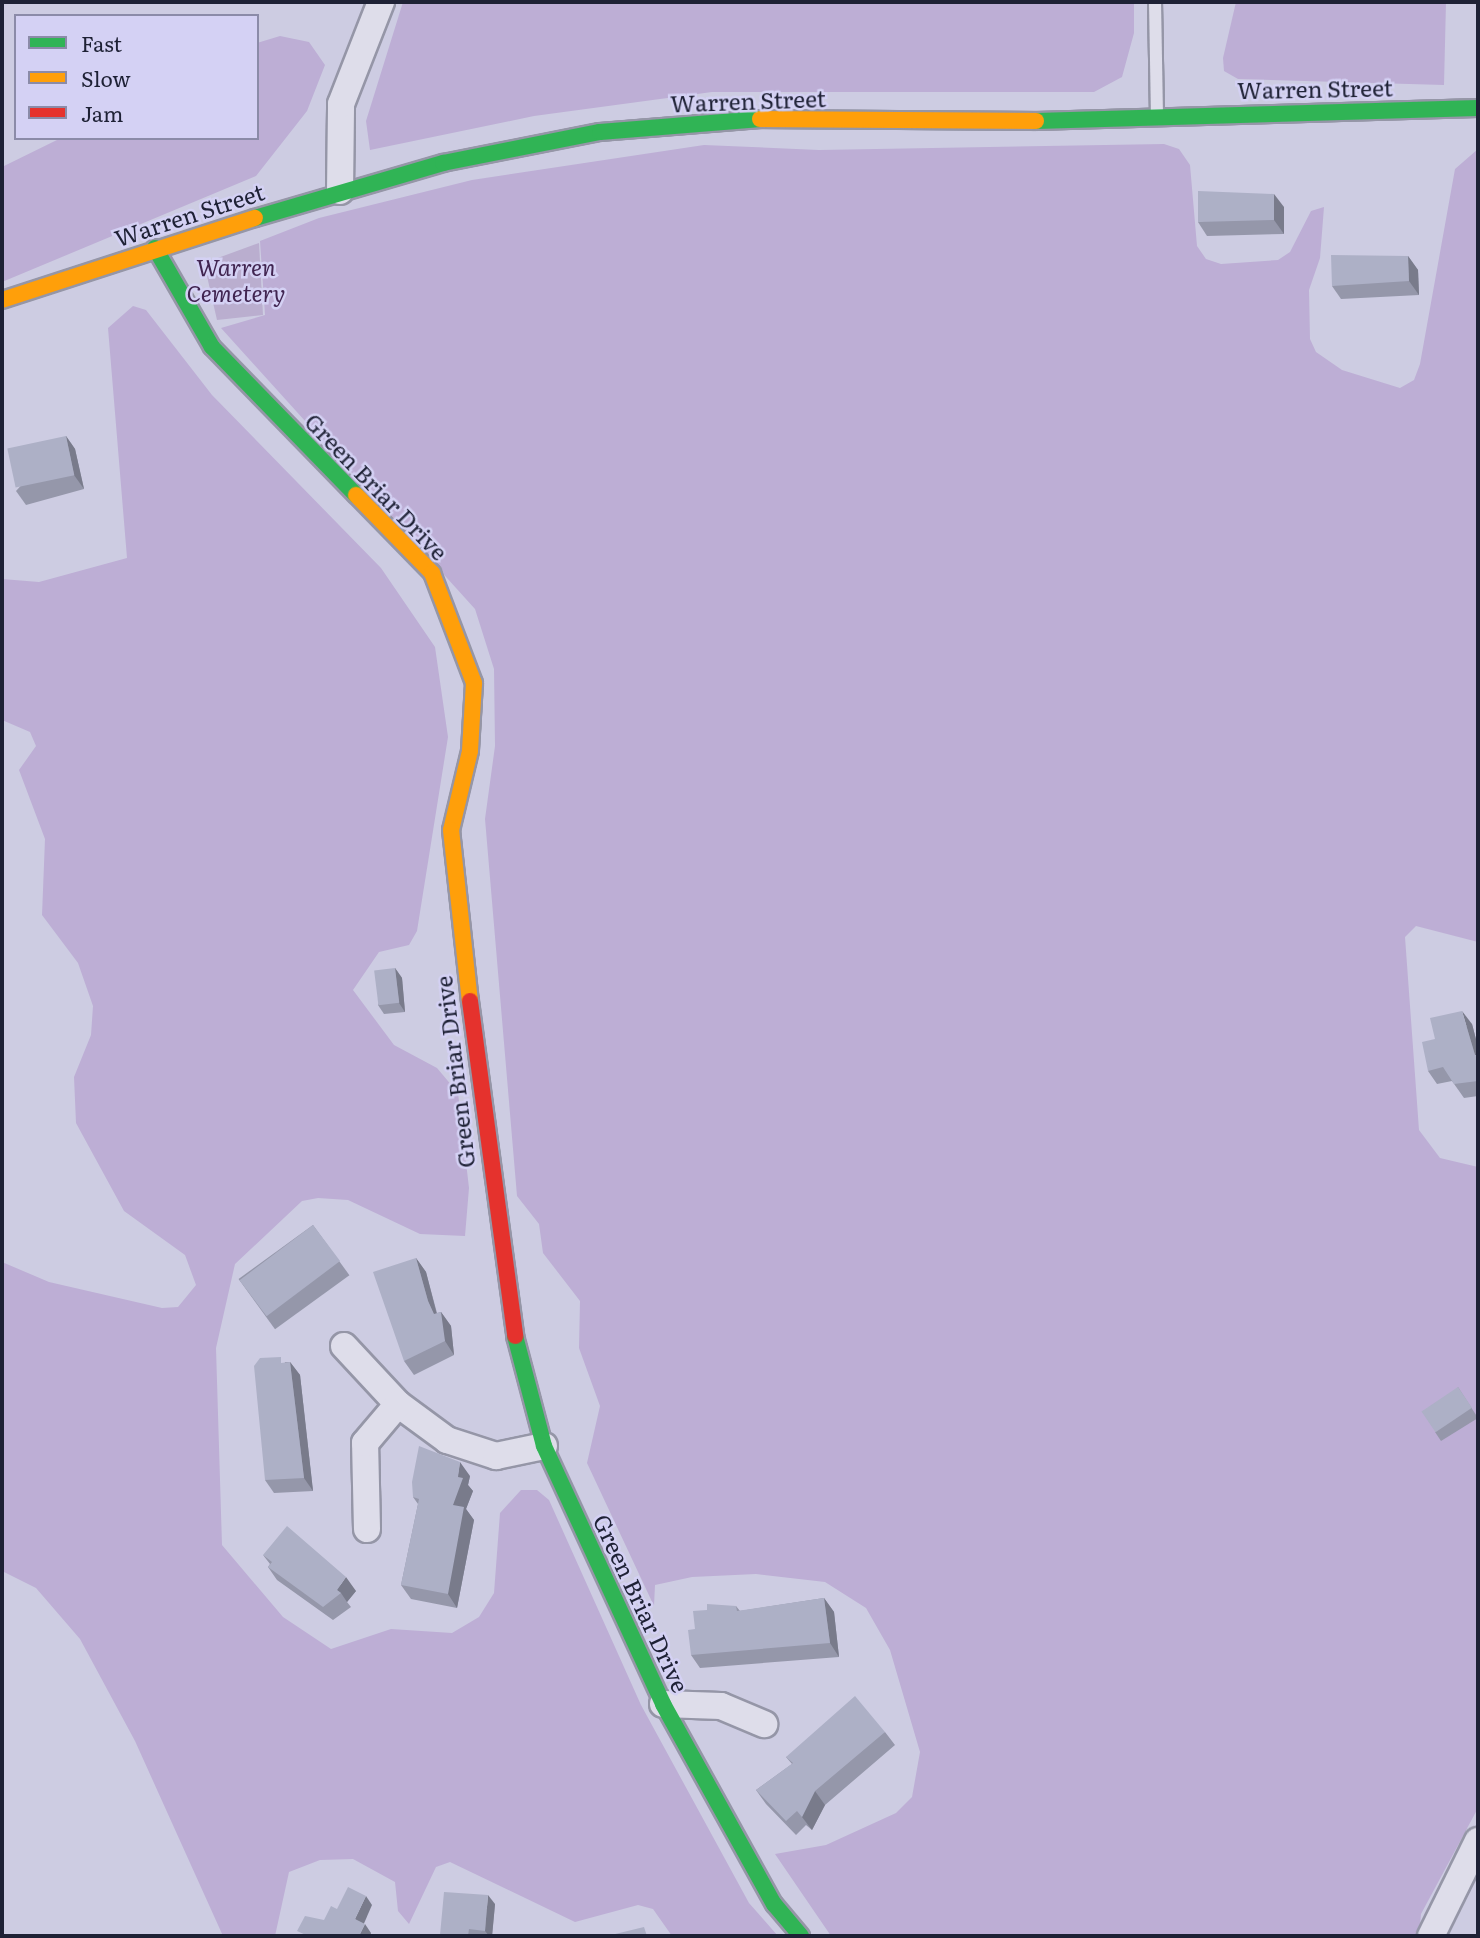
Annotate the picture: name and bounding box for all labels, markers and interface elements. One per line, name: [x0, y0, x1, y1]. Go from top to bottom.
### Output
legend: [14, 14, 259, 140]
text: Fast: [81, 27, 122, 58]
text: Slow: [81, 62, 131, 93]
street label: Warren Street: [1237, 73, 1393, 103]
street label: Warren Street: [670, 83, 826, 117]
text: Jam: [81, 97, 123, 128]
street label: Warren Street: [111, 177, 267, 251]
park label: Warren Cemetery: [187, 252, 285, 306]
street label: Green Briar Drive: [300, 407, 454, 565]
street label: Green Briar Drive: [429, 974, 479, 1170]
street label: Green Briar Drive: [589, 1510, 695, 1696]

